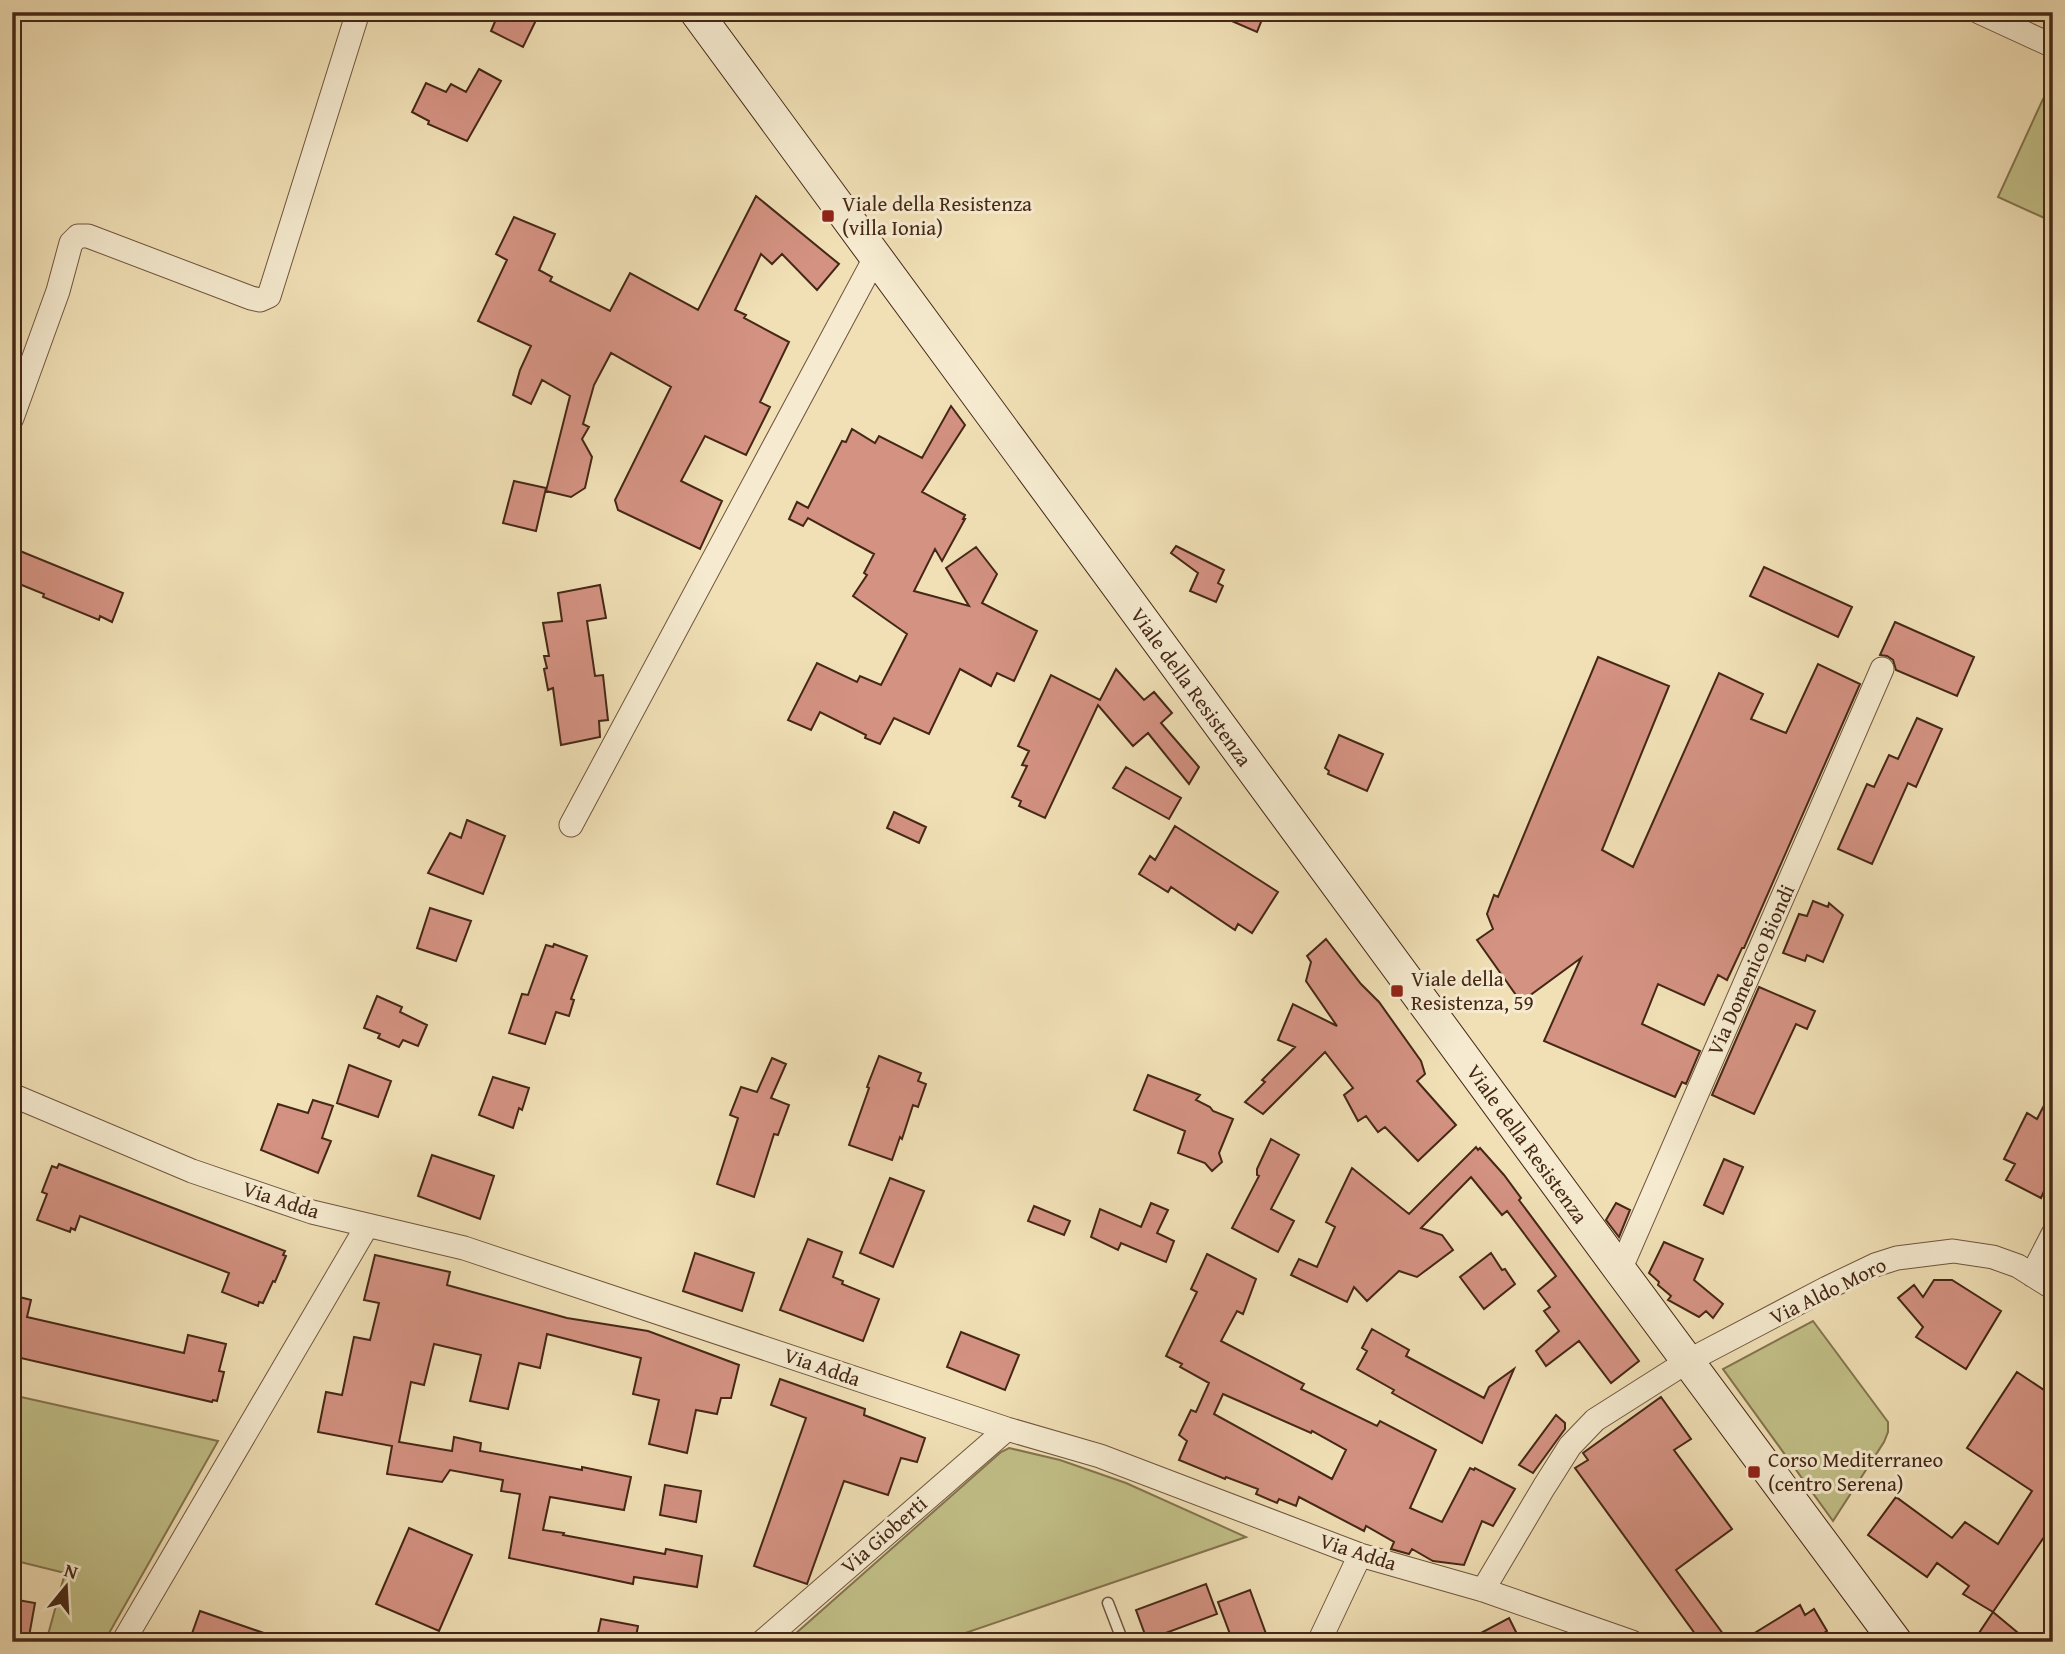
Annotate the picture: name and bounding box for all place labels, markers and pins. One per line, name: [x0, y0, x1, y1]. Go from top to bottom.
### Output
place label: Viale della Resistenza (villa Ionia): [842, 188, 1032, 243]
marker: Viale della Resistenza (villa Ionia): [820, 208, 836, 224]
place label: Viale della Resistenza, 59: [1411, 963, 1534, 1018]
marker: Viale della Resistenza, 59: [1389, 983, 1405, 999]
place label: Corso Mediterraneo (centro Serena): [1768, 1444, 1943, 1499]
marker: Corso Mediterraneo (centro Serena): [1746, 1464, 1762, 1480]

